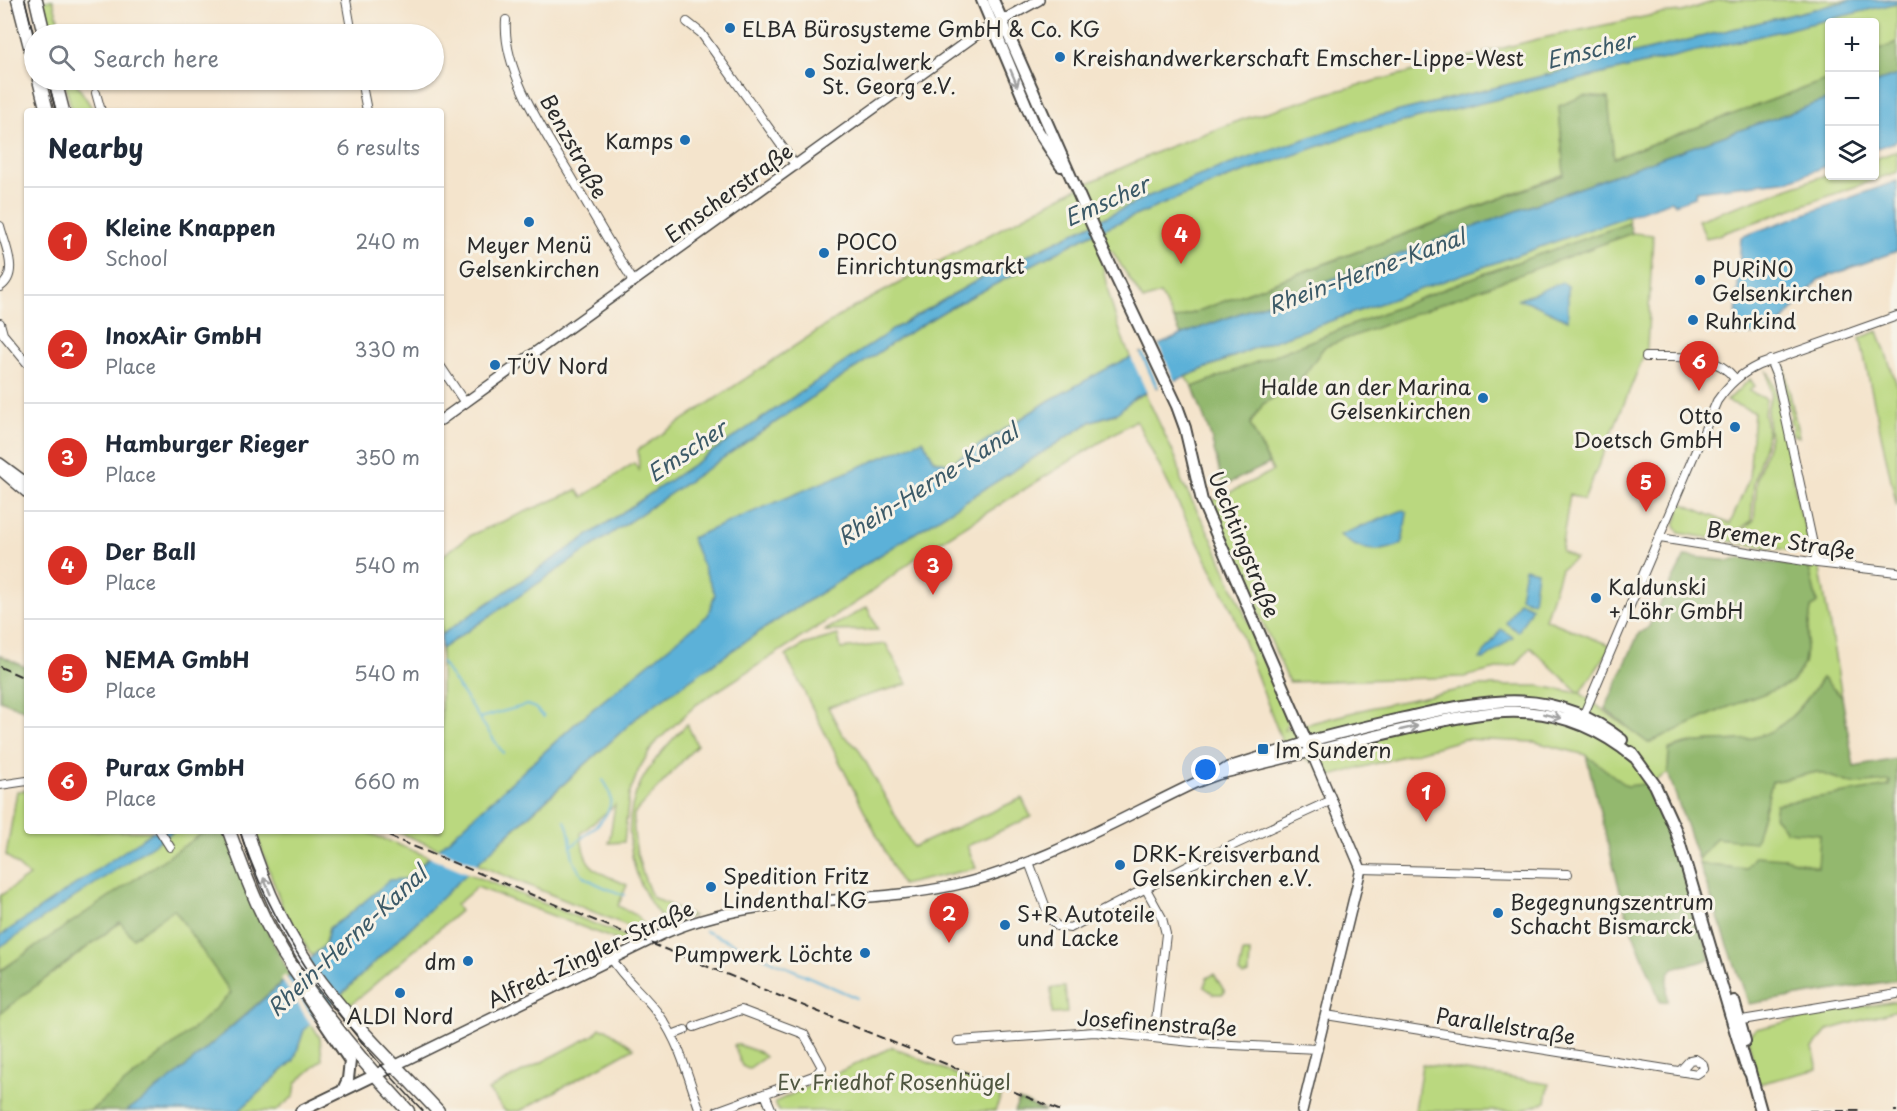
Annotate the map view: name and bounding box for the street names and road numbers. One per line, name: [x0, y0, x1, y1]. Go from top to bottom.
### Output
street label: Benzstraße: [533, 88, 617, 204]
street label: Emscherstraße: [657, 134, 799, 250]
street label: Uechtingstraße: [1201, 466, 1289, 622]
street label: Bremer Straße: [1704, 511, 1858, 567]
street label: Alfred-Zingler-Straße: [482, 891, 698, 1015]
street label: Parallelstraße: [1434, 998, 1578, 1052]
street label: Josefinenstraße: [1076, 1000, 1238, 1044]

